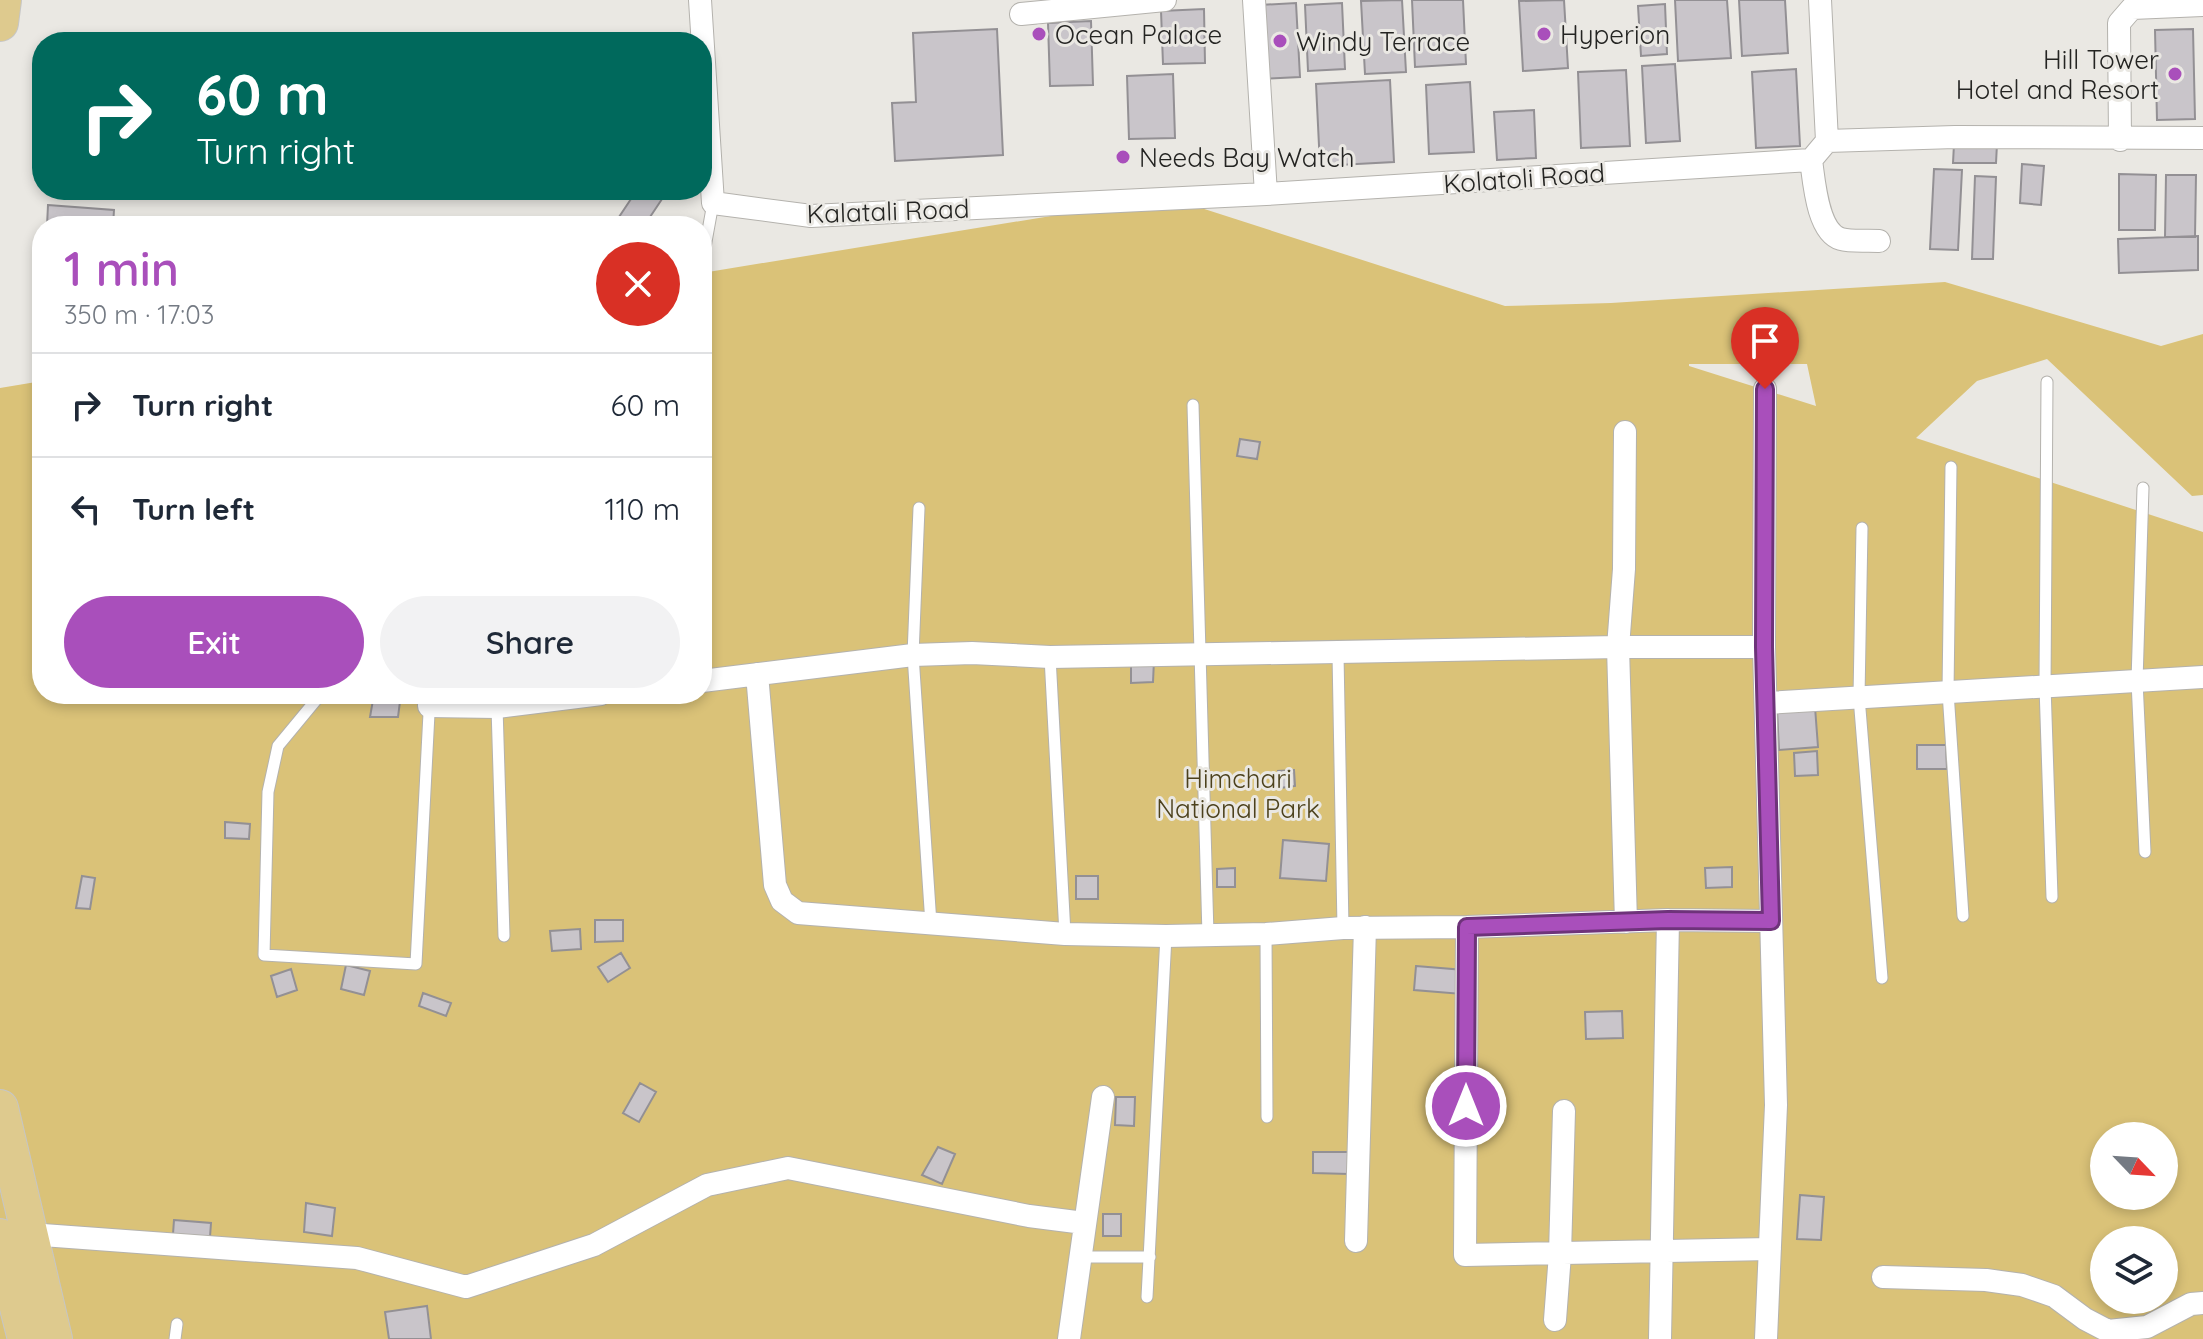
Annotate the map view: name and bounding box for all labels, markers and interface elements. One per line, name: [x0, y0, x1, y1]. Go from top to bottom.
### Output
place label: Ocean Palace: [1055, 18, 1222, 51]
place label: Hyperion: [1560, 18, 1670, 51]
marker: Ocean Palace: [1030, 25, 1048, 43]
place label: Windy Terrace: [1296, 25, 1470, 58]
marker: Hyperion: [1535, 25, 1553, 43]
marker: Windy Terrace: [1271, 32, 1289, 50]
place label: Hill Tower Hotel and Resort: [1956, 43, 2159, 106]
text: 60 m: [196, 59, 329, 129]
icon: right: [64, 64, 168, 168]
marker: Hill Tower Hotel and Resort: [2166, 65, 2184, 83]
text: Turn right: [196, 128, 355, 173]
place label: Needs Bay Watch: [1139, 141, 1354, 174]
marker: Needs Bay Watch: [1114, 148, 1132, 166]
street label: Kolatoli Road: [1442, 156, 1606, 200]
street label: Kalatali Road: [806, 192, 970, 230]
text: 1 min: [64, 238, 179, 298]
button: close: [596, 242, 680, 326]
text: 350 m · 17:03: [64, 298, 214, 331]
pin: [1731, 307, 1799, 389]
icon: arrive: [1743, 319, 1787, 363]
icon: right: [64, 383, 108, 427]
text: Turn right: [132, 386, 273, 424]
text: 60 m: [610, 386, 680, 424]
icon: left: [64, 487, 108, 531]
text: Turn left: [132, 490, 255, 528]
text: 110 m: [604, 490, 680, 528]
button: Exit: [64, 596, 364, 688]
button: Share: [380, 596, 680, 688]
park label: Himchari National Park: [1156, 762, 1320, 825]
position arrow: [1424, 1064, 1508, 1148]
north arrow: [2090, 1122, 2178, 1210]
map controls: [2090, 1122, 2178, 1314]
button: layers: [2090, 1226, 2178, 1314]

